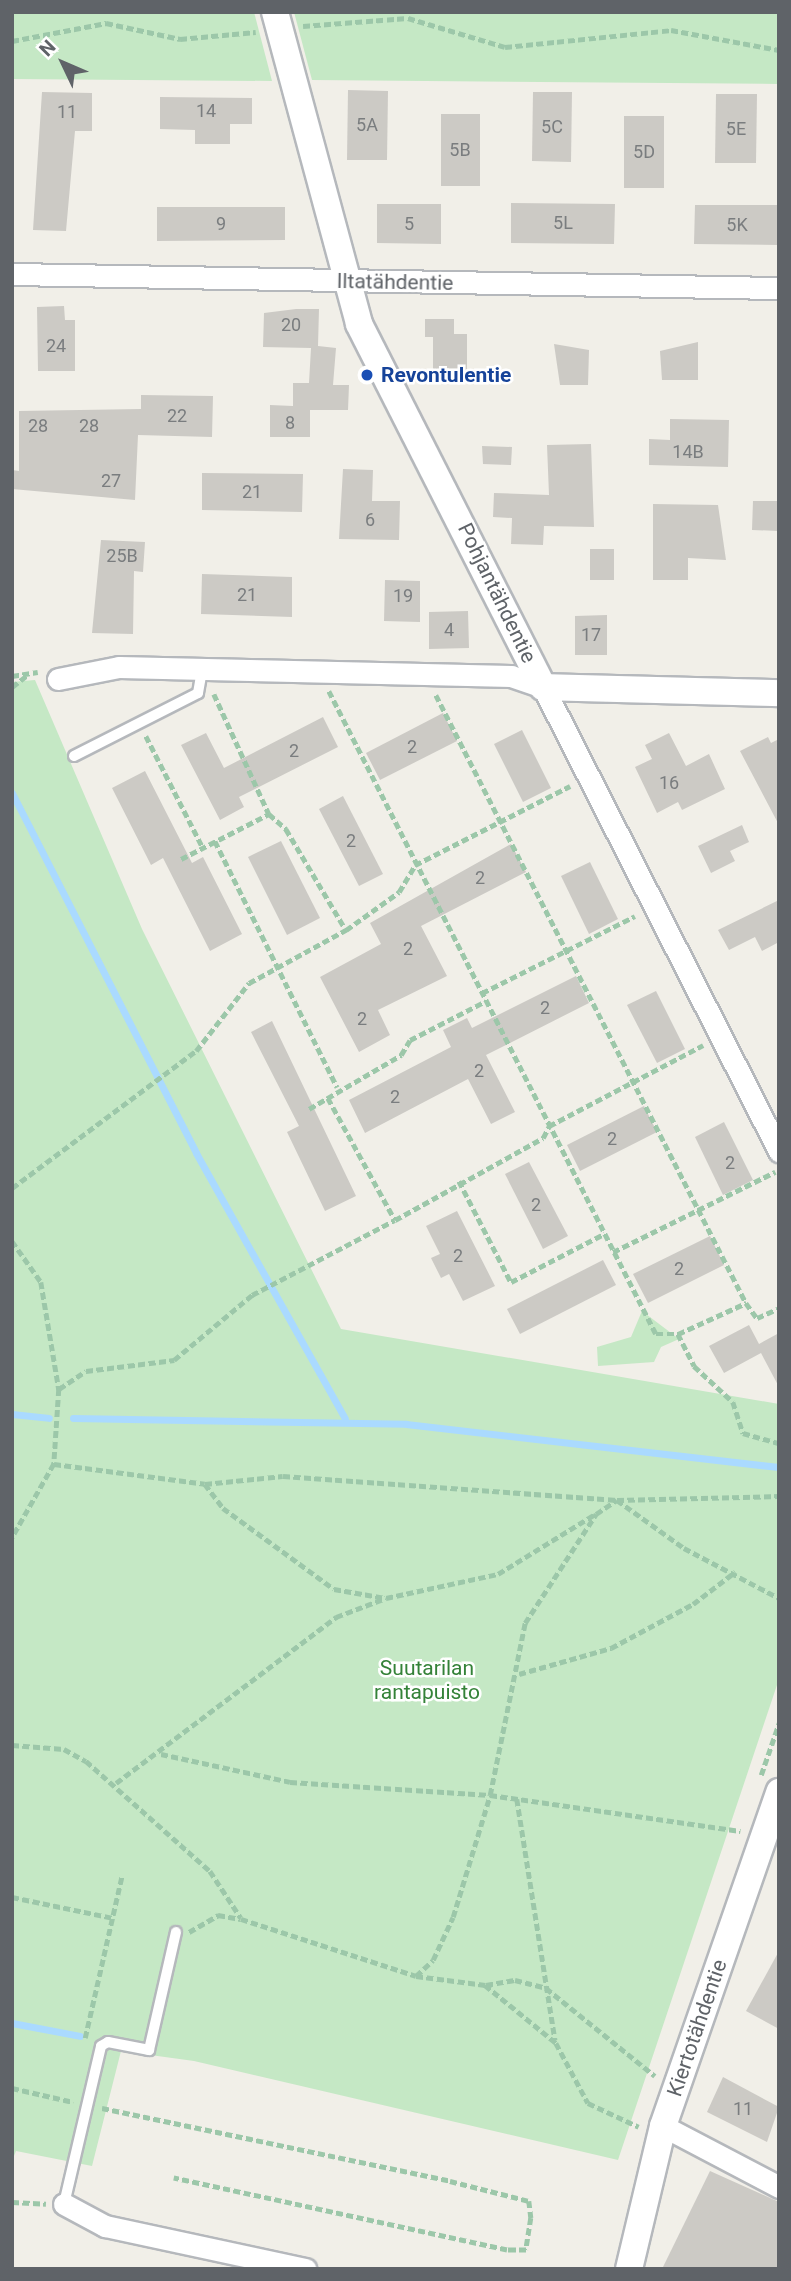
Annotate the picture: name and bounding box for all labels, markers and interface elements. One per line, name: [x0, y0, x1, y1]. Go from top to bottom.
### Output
north arrow: [28, 28, 98, 98]
text: N: [35, 35, 60, 61]
house number: 14: [196, 100, 216, 122]
house number: 11: [57, 101, 77, 123]
house number: 5A: [356, 114, 378, 136]
house number: 5C: [541, 116, 563, 138]
house number: 5E: [726, 118, 746, 140]
house number: 5B: [449, 139, 471, 161]
house number: 5D: [633, 141, 655, 163]
house number: 5L: [553, 212, 573, 234]
house number: 9: [216, 213, 226, 235]
house number: 5: [404, 213, 414, 235]
house number: 5K: [726, 214, 748, 236]
street label: Iltatähdentie: [336, 268, 454, 296]
house number: 20: [281, 314, 301, 336]
house number: 24: [46, 335, 66, 357]
place label: Revontulentie: [381, 362, 511, 388]
marker: Revontulentie: [359, 367, 375, 383]
house number: 22: [167, 405, 187, 427]
house number: 8: [285, 412, 295, 434]
house number: 28: [28, 415, 48, 437]
house number: 28: [79, 415, 99, 437]
house number: 14B: [672, 441, 704, 463]
house number: 27: [101, 470, 121, 492]
house number: 21: [242, 481, 262, 503]
house number: 6: [365, 509, 375, 531]
street label: Pohjantähdentie: [452, 519, 542, 667]
house number: 25B: [106, 545, 138, 567]
house number: 21: [237, 584, 257, 606]
house number: 19: [393, 585, 413, 607]
house number: 4: [444, 619, 454, 641]
house number: 17: [581, 624, 601, 646]
house number: 2: [407, 736, 417, 758]
house number: 2: [289, 740, 299, 762]
house number: 16: [659, 772, 679, 794]
house number: 2: [346, 830, 356, 852]
house number: 2: [475, 867, 485, 889]
house number: 2: [403, 938, 413, 960]
house number: 2: [540, 997, 550, 1019]
house number: 2: [357, 1008, 367, 1030]
house number: 2: [474, 1060, 484, 1082]
house number: 2: [390, 1086, 400, 1108]
house number: 2: [607, 1128, 617, 1150]
house number: 2: [725, 1152, 735, 1174]
house number: 2: [531, 1194, 541, 1216]
house number: 2: [453, 1245, 463, 1267]
house number: 2: [674, 1258, 684, 1280]
park label: Suutarilan rantapuisto: [374, 1655, 480, 1705]
street label: Kiertotähdentie: [662, 1956, 732, 2100]
house number: 11: [733, 2098, 753, 2120]

